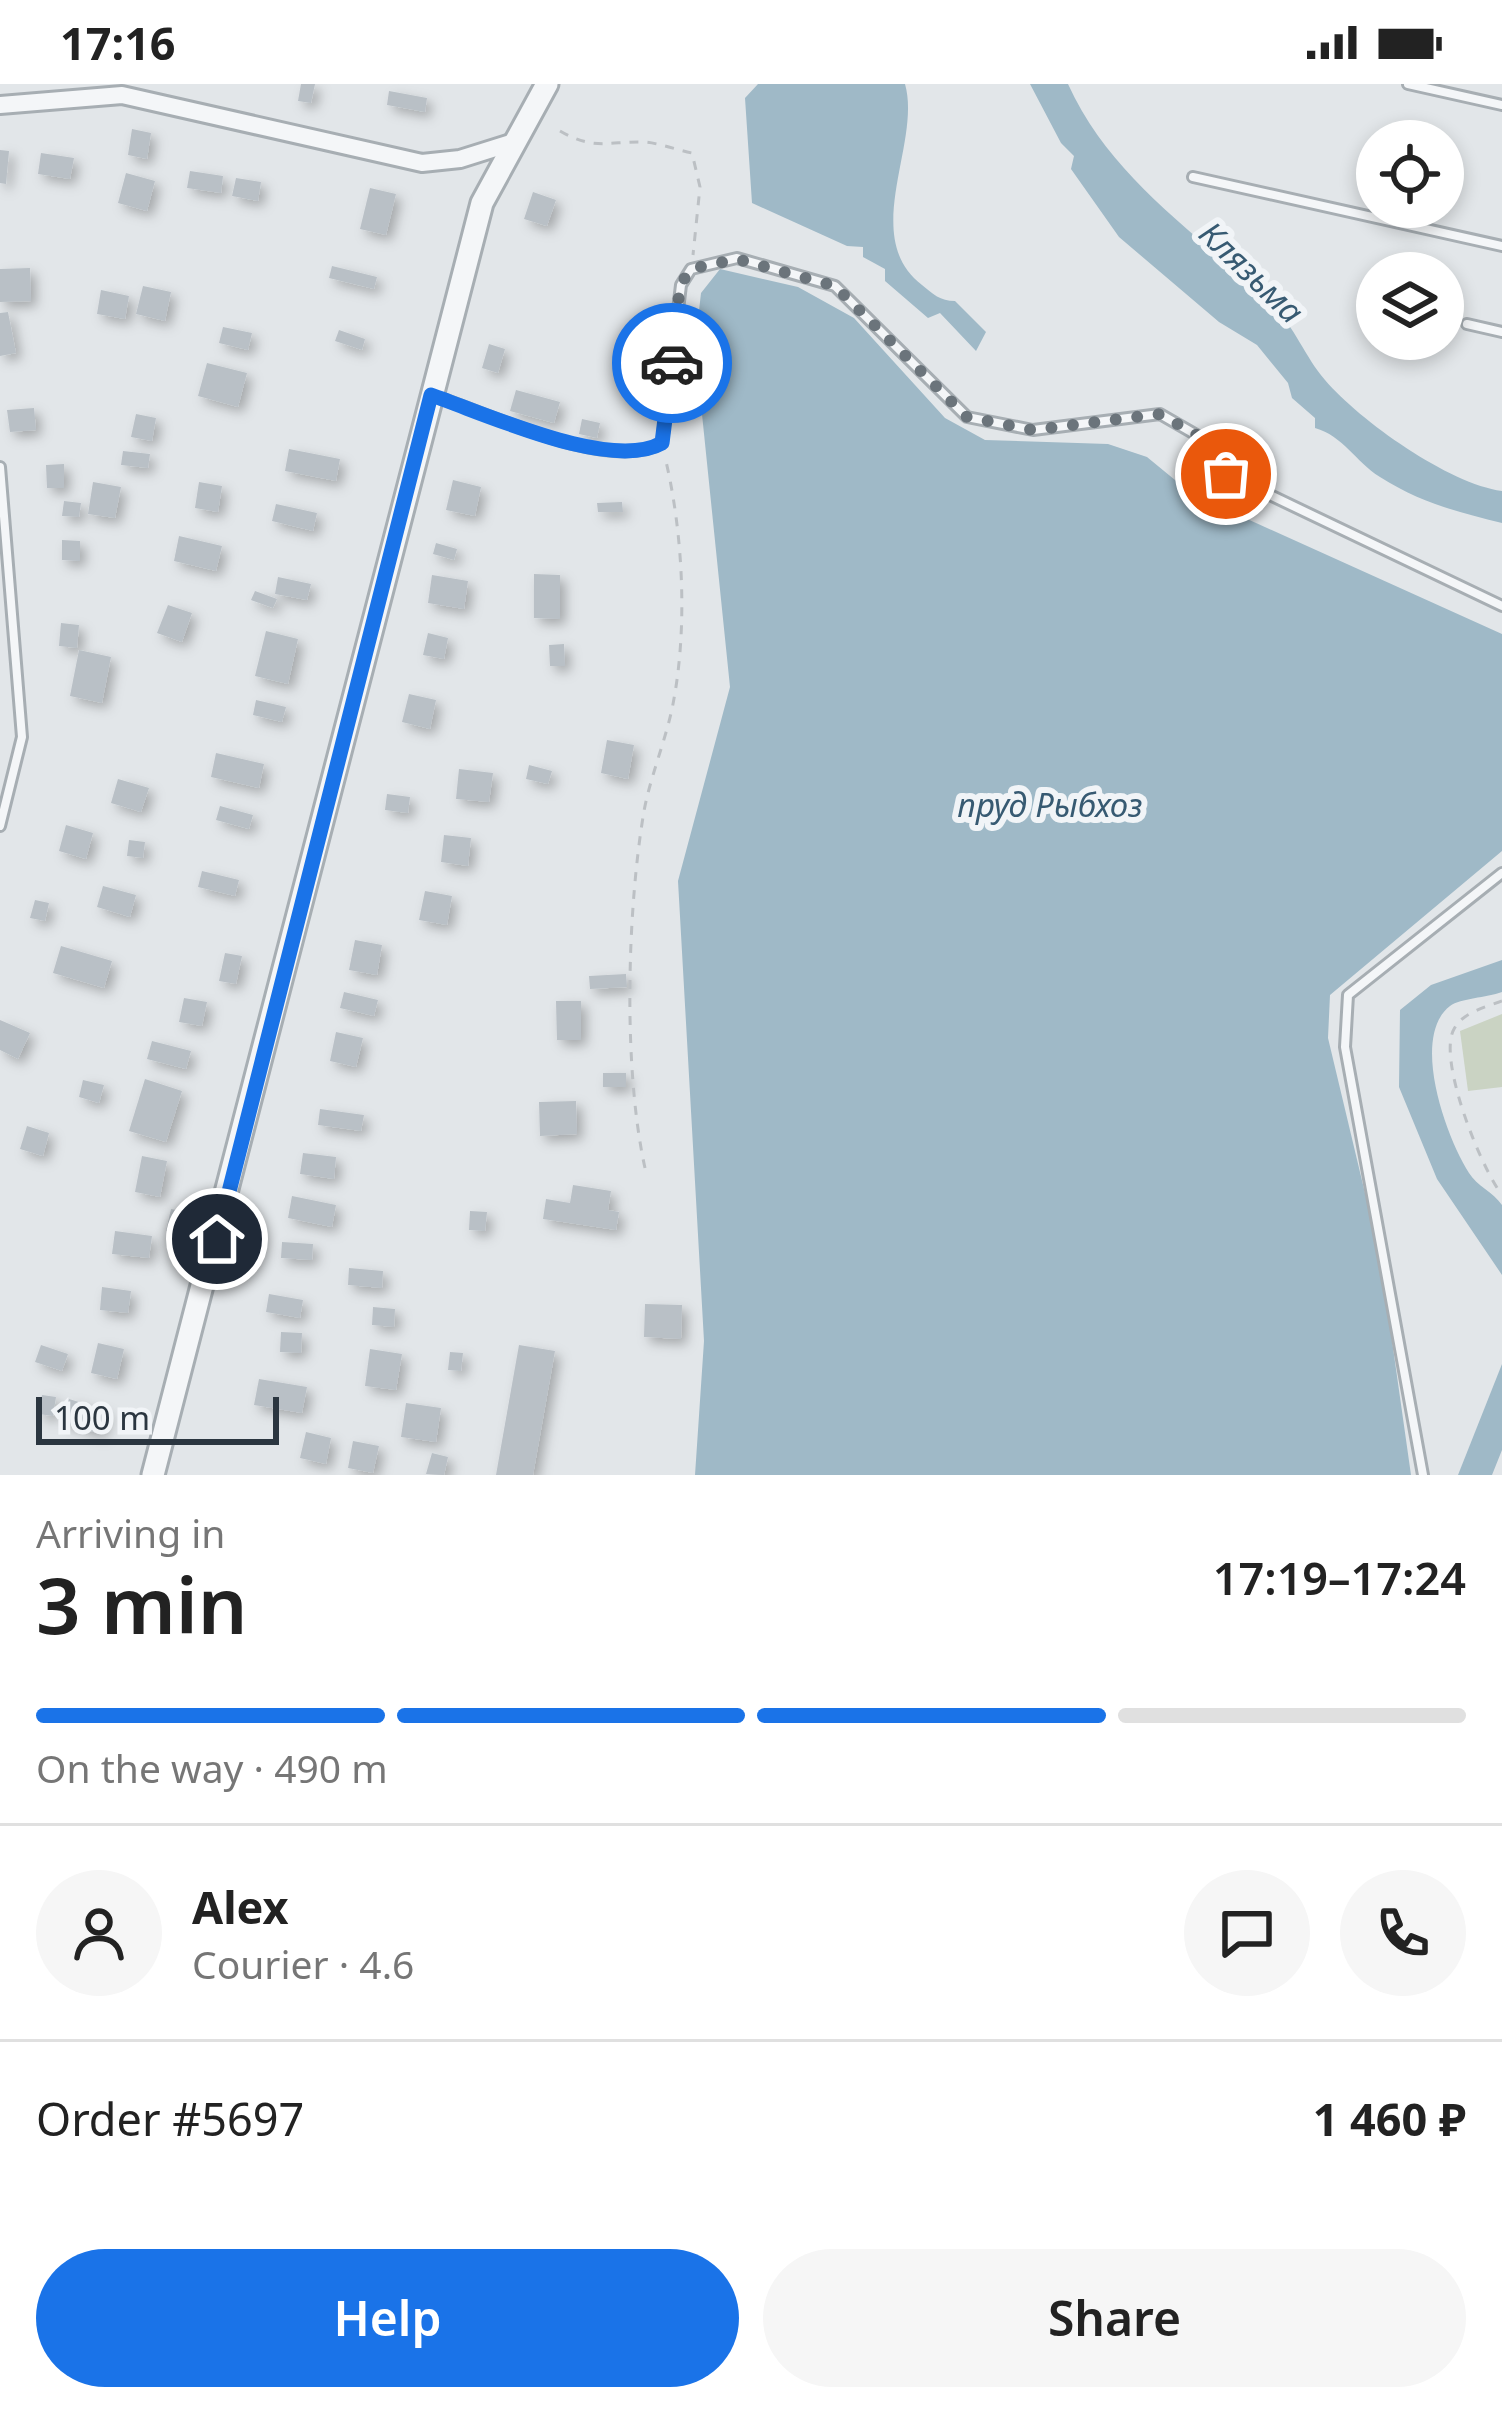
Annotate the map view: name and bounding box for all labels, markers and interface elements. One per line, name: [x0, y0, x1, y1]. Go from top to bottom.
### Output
text: 17:16: [60, 12, 176, 73]
map controls: [1356, 120, 1464, 360]
button: locate: [1356, 120, 1464, 228]
water label: Клязьма: [1190, 211, 1314, 333]
button: layers: [1356, 252, 1464, 360]
courier: [612, 303, 732, 423]
icon: car: [639, 330, 705, 396]
pin: [1175, 423, 1277, 525]
icon: bag: [1193, 441, 1259, 507]
water label: пруд Рыбхоз: [957, 782, 1143, 827]
pin: [166, 1188, 268, 1290]
icon: home: [184, 1206, 250, 1272]
scale bar: [36, 1391, 279, 1444]
text: 100 m: [54, 1395, 150, 1440]
text: Arriving in: [36, 1506, 225, 1559]
text: 17:19–17:24: [1213, 1547, 1466, 1608]
text: 3 min: [36, 1551, 248, 1657]
text: On the way · 490 m: [36, 1741, 388, 1794]
button: person: [36, 1870, 162, 1996]
button: chat: [1184, 1870, 1310, 1996]
button: phone: [1340, 1870, 1466, 1996]
text: Alex: [192, 1876, 289, 1937]
text: Courier · 4.6: [192, 1937, 414, 1990]
text: Order #5697: [36, 2088, 304, 2149]
text: 1 460 ₽: [1313, 2088, 1466, 2149]
button: Help: [36, 2249, 739, 2387]
button: Share: [763, 2249, 1466, 2387]

